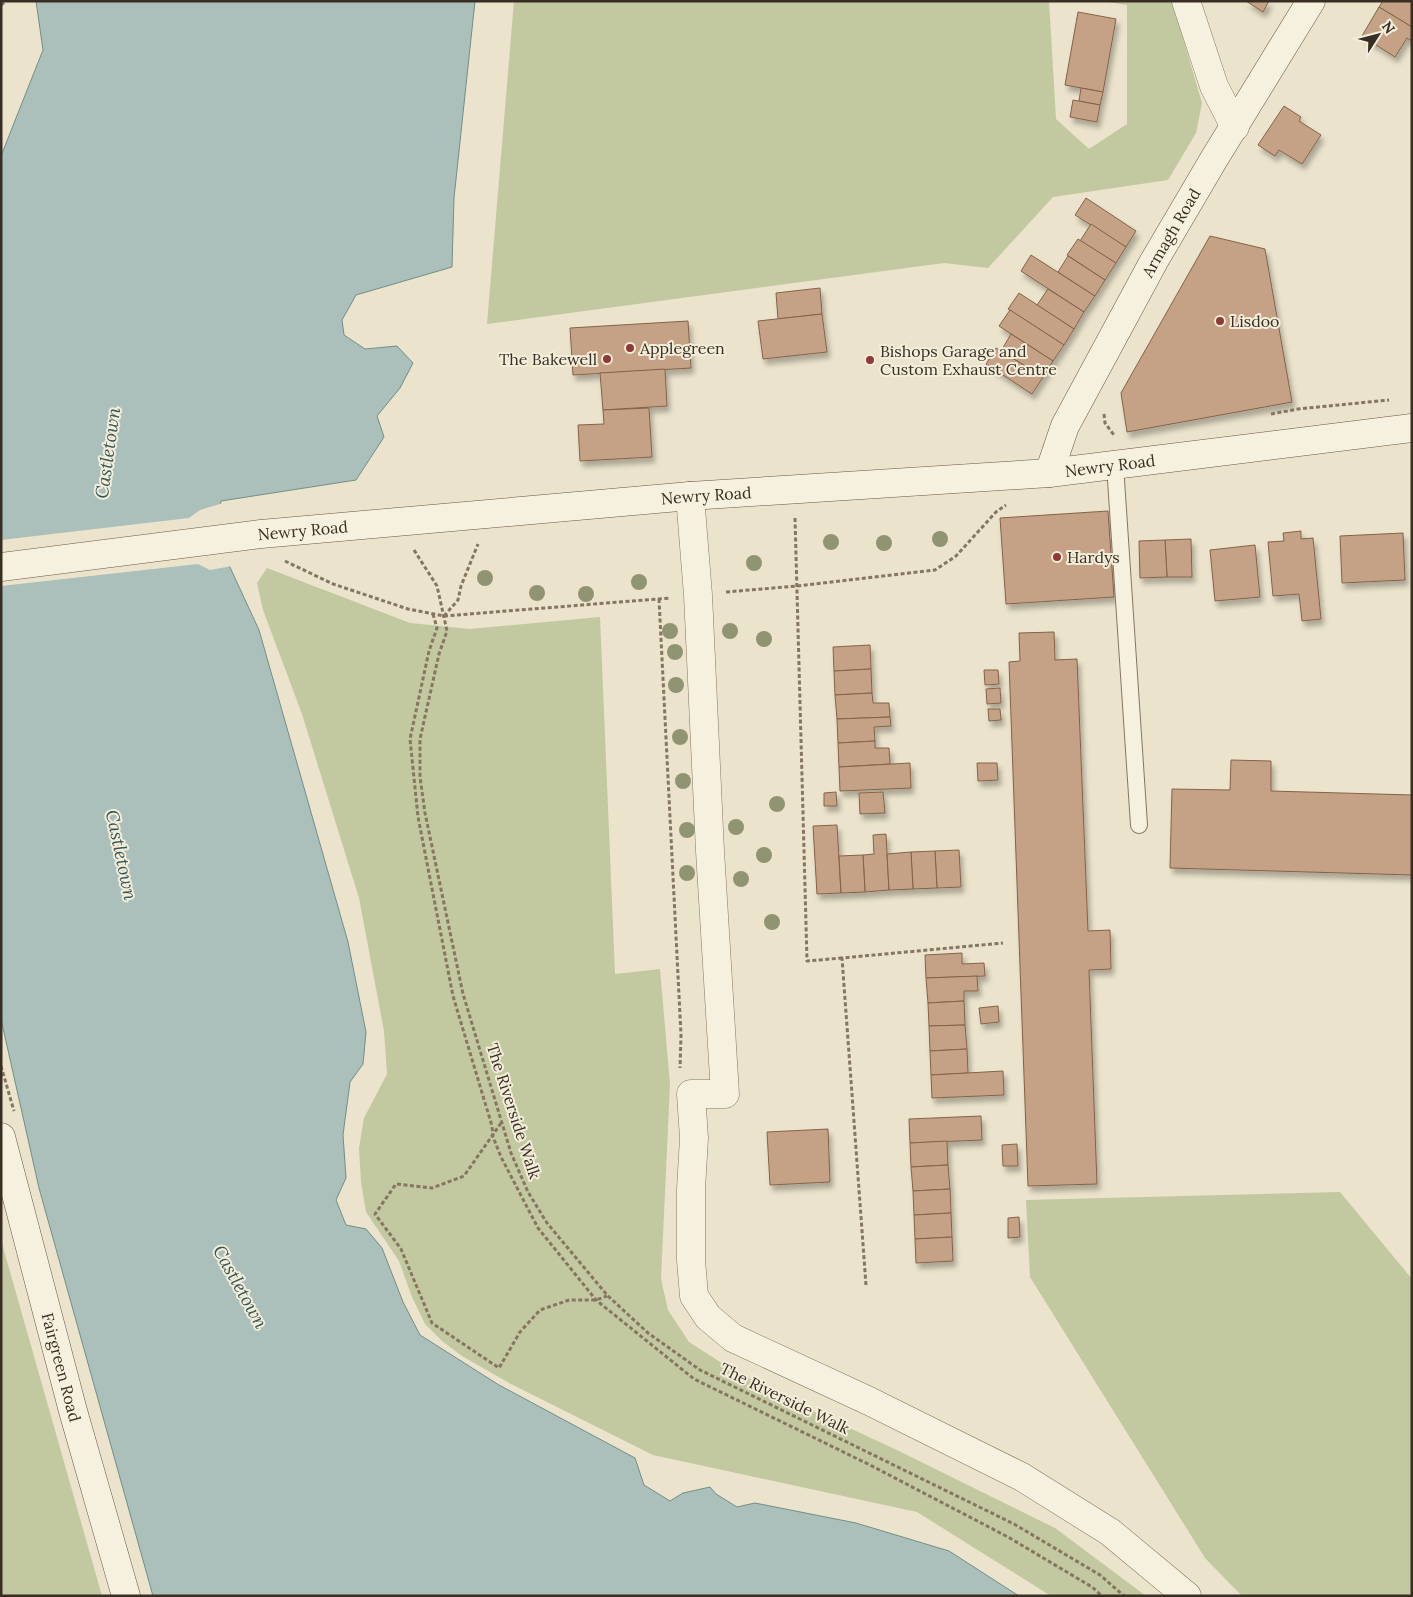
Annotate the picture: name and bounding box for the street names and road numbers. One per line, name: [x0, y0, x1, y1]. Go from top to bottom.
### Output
street label: Armagh Road: [1137, 184, 1205, 282]
street label: Newry Road: [1064, 450, 1157, 481]
street label: Newry Road: [660, 482, 752, 509]
street label: Newry Road: [257, 516, 349, 544]
street label: The Riverside Walk: [483, 1041, 546, 1182]
street label: Fairgreen Road: [38, 1311, 86, 1424]
street label: The Riverside Walk: [717, 1358, 853, 1438]

